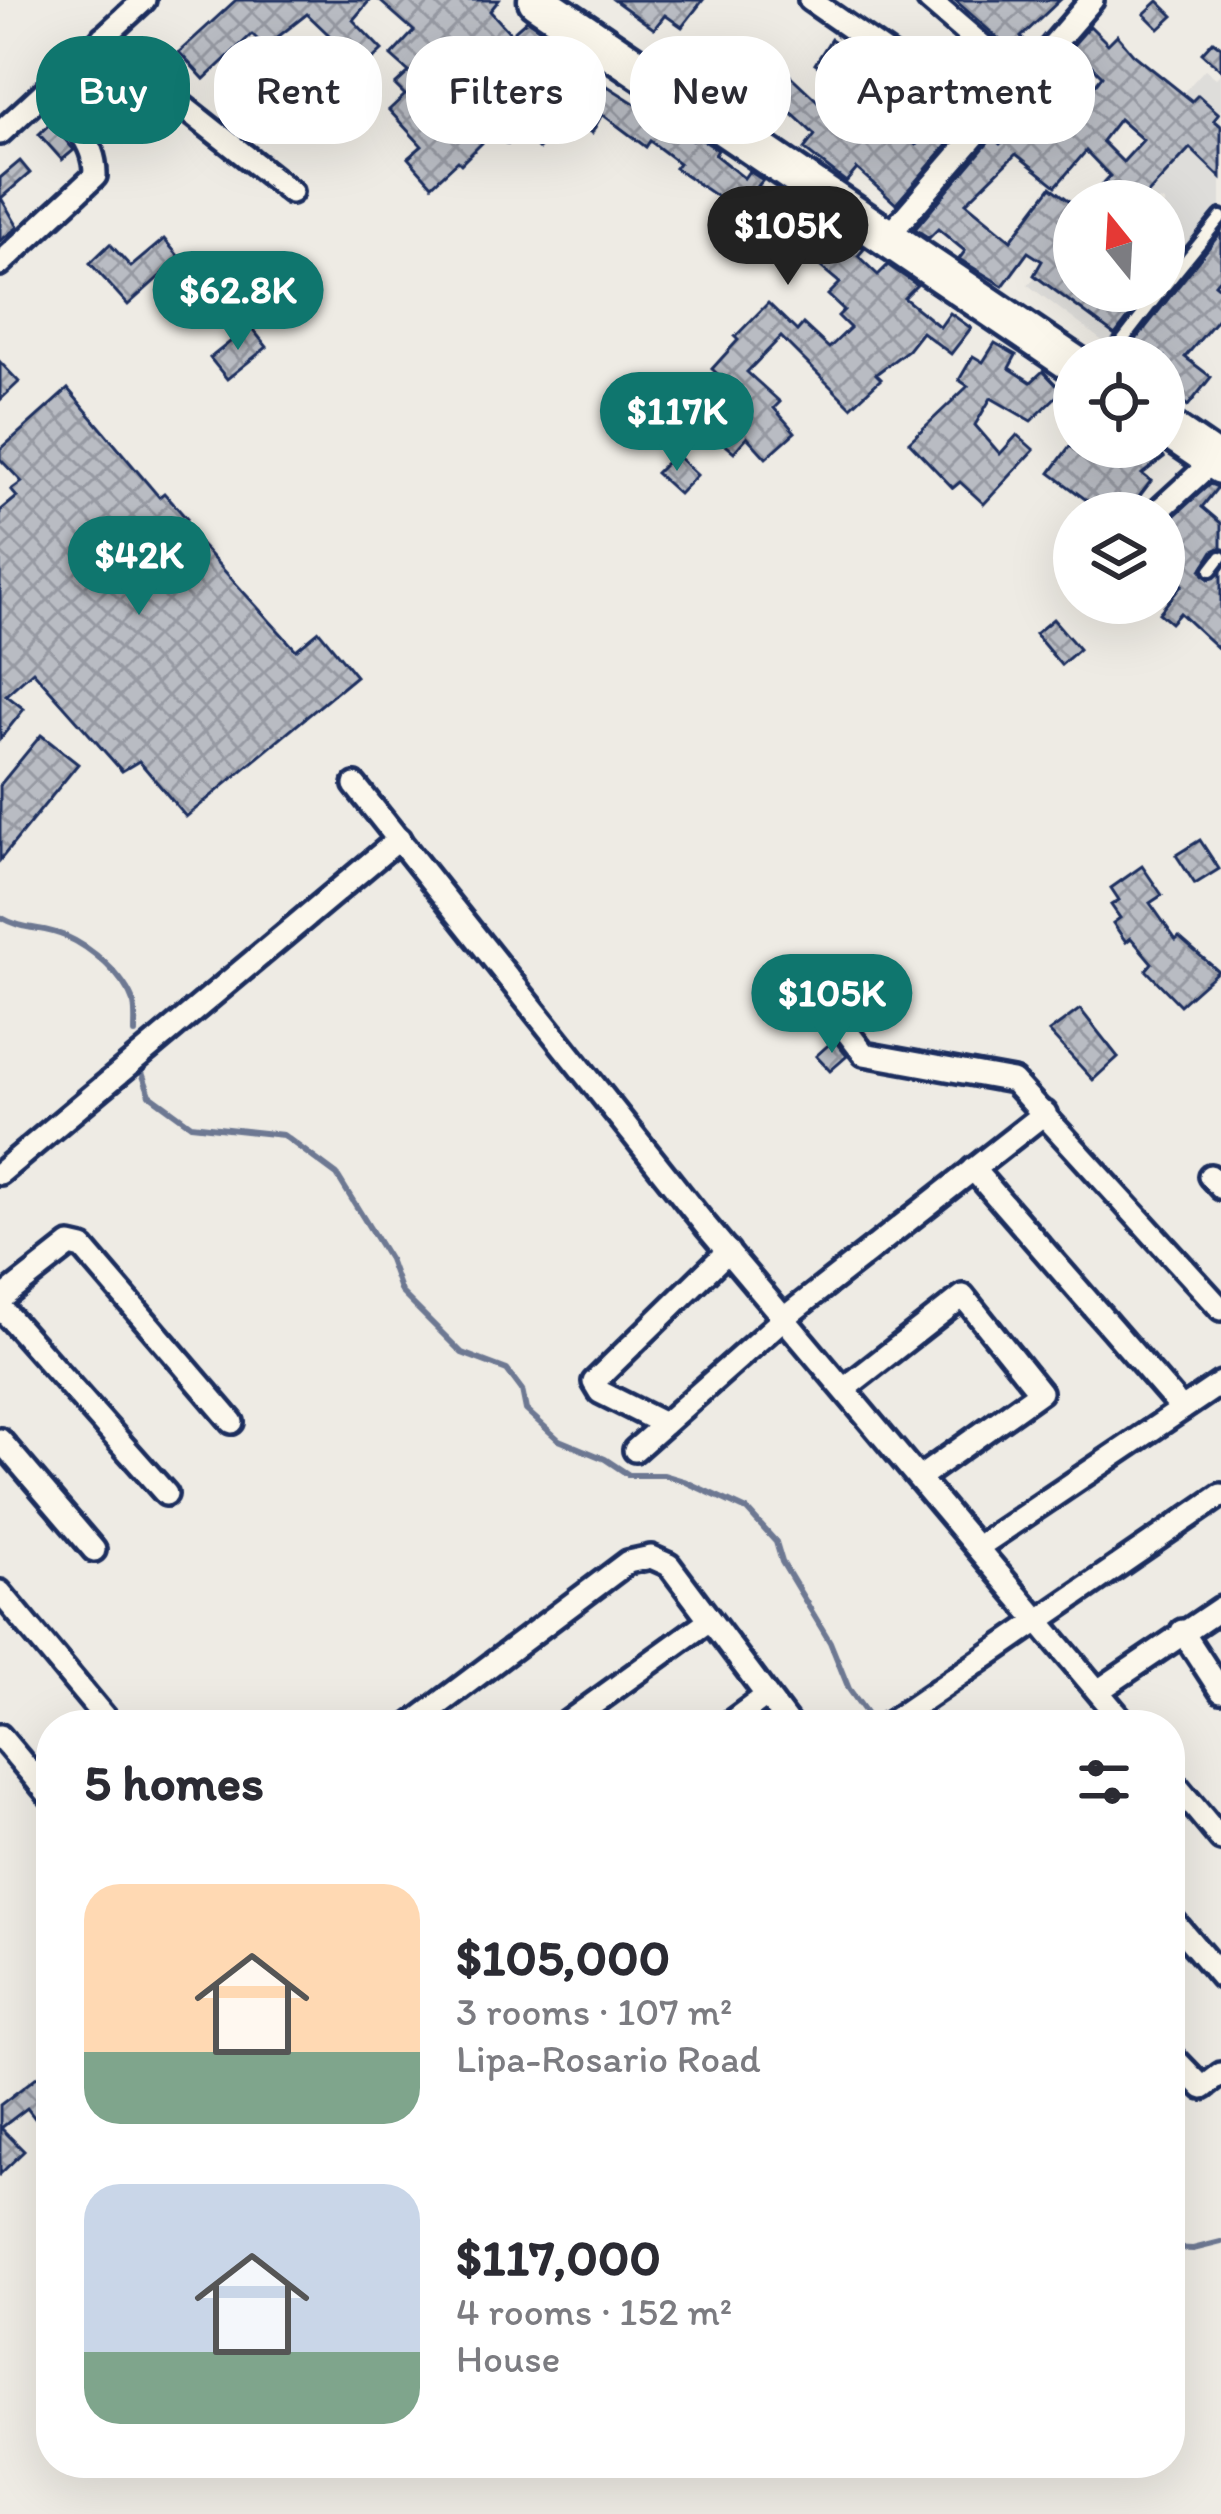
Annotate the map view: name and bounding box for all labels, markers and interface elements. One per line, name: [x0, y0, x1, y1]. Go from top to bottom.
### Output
chip: Buy: [36, 36, 190, 144]
chip: Rent: [214, 36, 382, 144]
chip: Filters: [406, 36, 606, 144]
chip: New: [630, 36, 791, 144]
chip: Apartment: [815, 36, 1095, 144]
north arrow: [1053, 180, 1185, 312]
map controls: [1053, 180, 1185, 624]
pin: $105K: [704, 186, 872, 288]
text: $105K: [734, 201, 842, 248]
pin: $62.8K: [140, 251, 336, 353]
text: $62.8K: [180, 266, 296, 313]
button: locate: [1053, 336, 1185, 468]
pin: $117K: [593, 372, 761, 474]
text: $117K: [627, 387, 727, 434]
button: layers: [1053, 492, 1185, 624]
pin: $42K: [68, 516, 210, 618]
text: $42K: [95, 531, 183, 578]
pin: $105K: [748, 954, 916, 1056]
text: $105K: [778, 969, 886, 1016]
icon: filters: [1071, 1749, 1137, 1815]
text: 5 homes: [84, 1752, 264, 1813]
text: $105,000: [456, 1927, 670, 1988]
icon: home: [180, 1932, 324, 2076]
text: 3 rooms · 107 m²: [456, 1988, 732, 2035]
text: Lipa-Rosario Road: [456, 2035, 761, 2082]
text: $117,000: [456, 2227, 661, 2288]
icon: home: [180, 2232, 324, 2376]
text: 4 rooms · 152 m²: [456, 2288, 732, 2335]
text: House: [456, 2335, 560, 2382]

